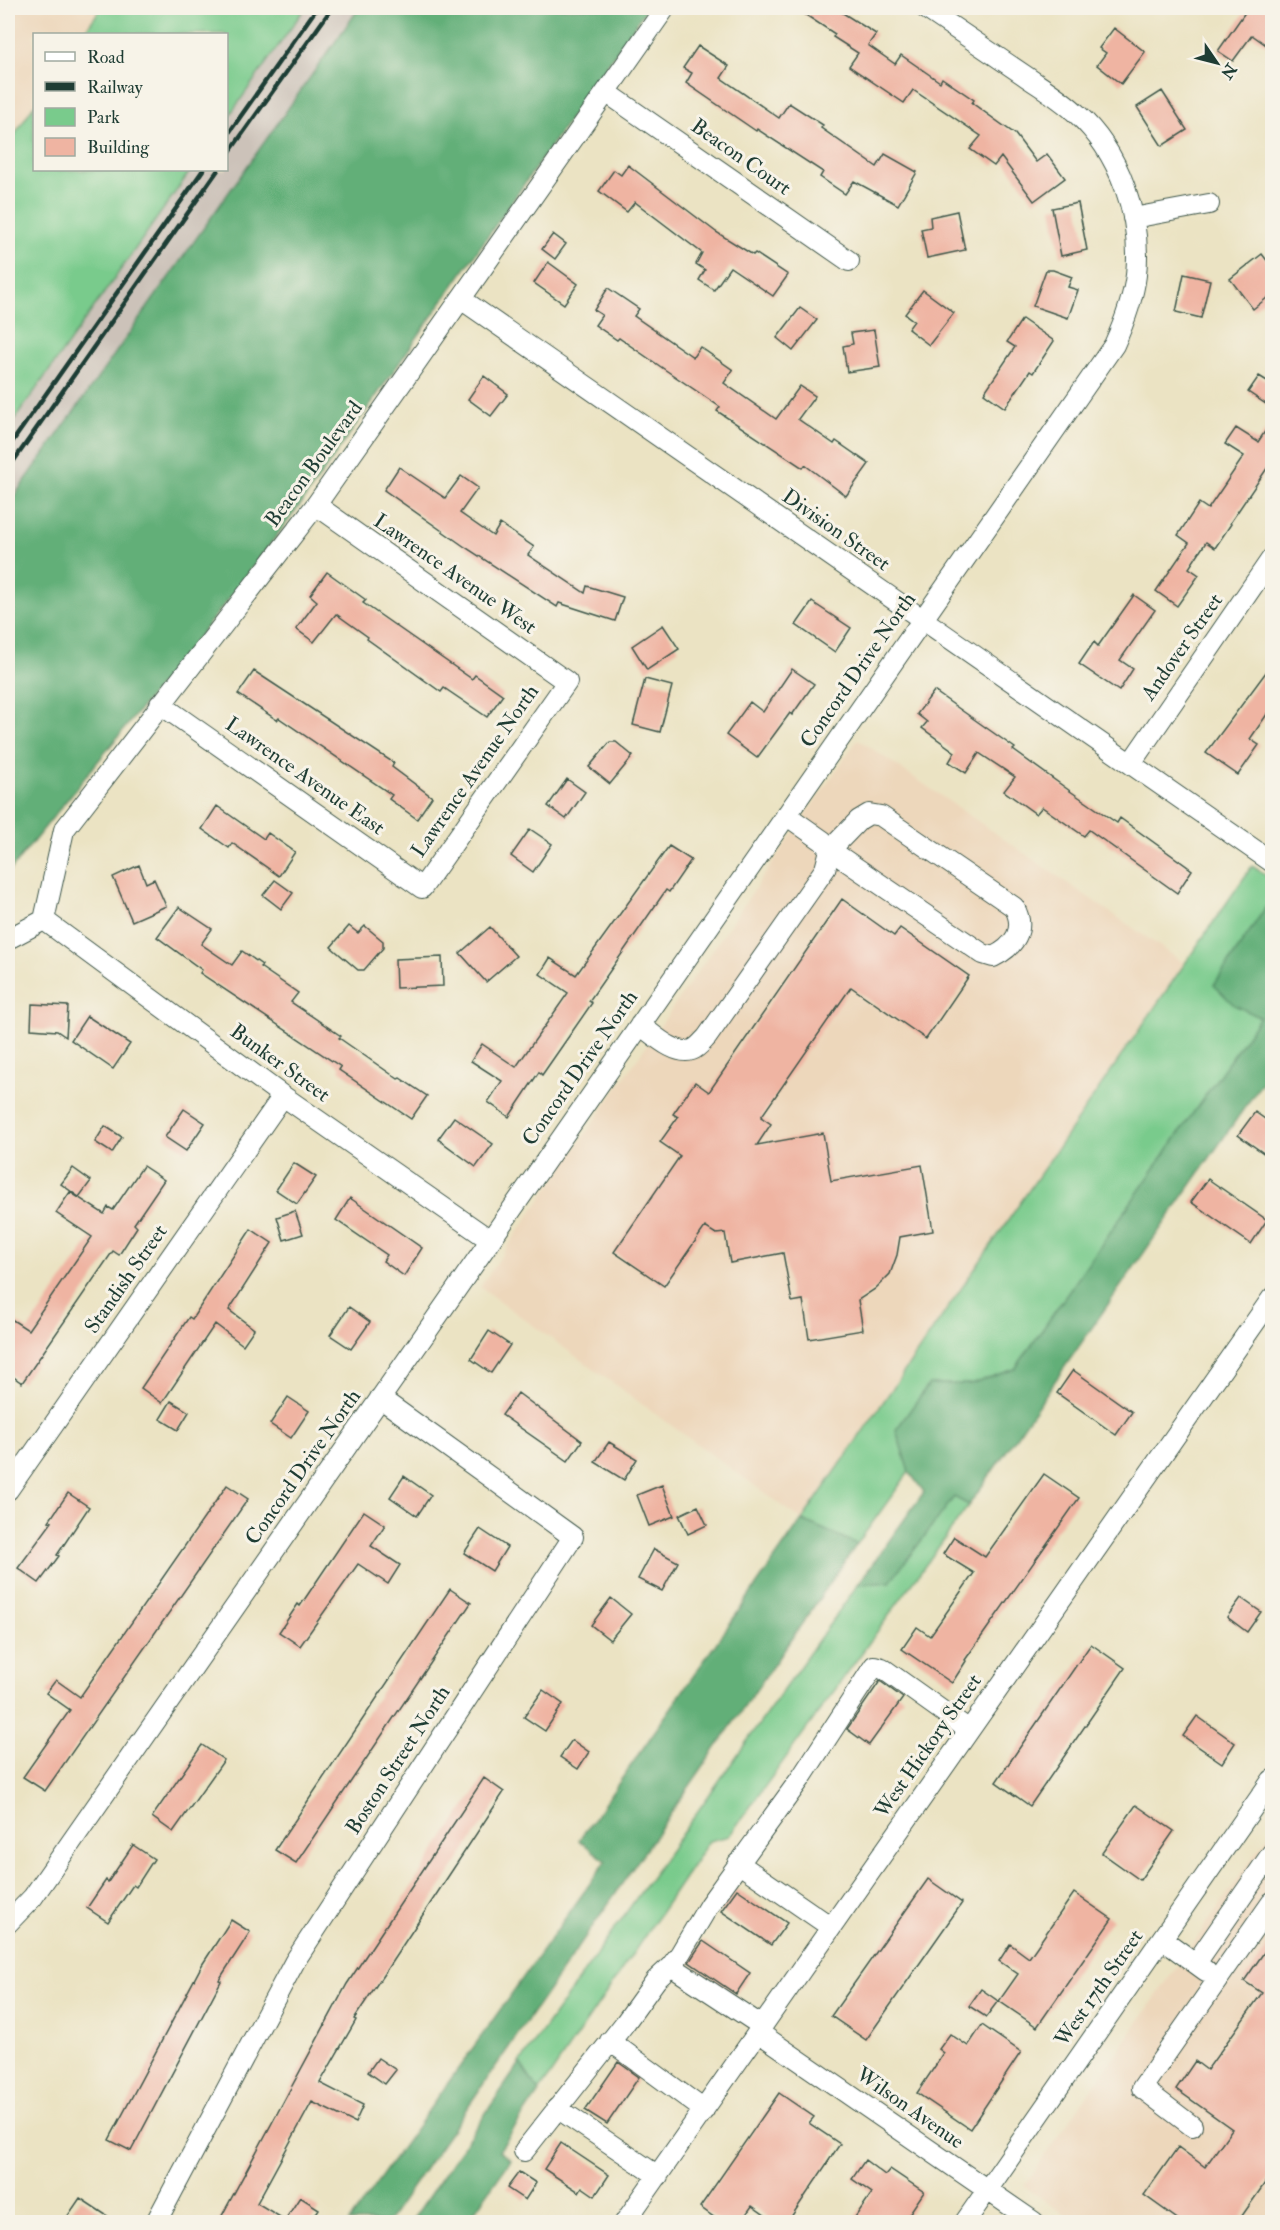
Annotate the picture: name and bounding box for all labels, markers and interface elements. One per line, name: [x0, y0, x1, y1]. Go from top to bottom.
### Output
legend: [33, 33, 228, 171]
north arrow: [1187, 33, 1247, 93]
text: Road: [87, 46, 125, 69]
text: N: [1216, 59, 1241, 83]
text: Railway: [87, 76, 144, 99]
text: Park: [87, 106, 120, 129]
street label: Beacon Court: [686, 113, 796, 201]
text: Building: [87, 136, 150, 159]
street label: Beacon Boulevard: [259, 395, 369, 532]
street label: Division Street: [777, 483, 895, 577]
street label: Lawrence Avenue West: [368, 508, 542, 641]
street label: Concord Drive North: [794, 587, 922, 753]
street label: Andover Street: [1135, 588, 1229, 707]
street label: Lawrence Avenue North: [405, 679, 545, 863]
street label: Lawrence Avenue East: [220, 711, 390, 841]
street label: Concord Drive North: [516, 985, 644, 1151]
street label: Bunker Street: [225, 1018, 335, 1108]
street label: Standish Street: [79, 1219, 174, 1339]
street label: Concord Drive North: [239, 1384, 367, 1550]
street label: West Hickory Street: [868, 1669, 988, 1824]
street label: Boston Street North: [340, 1680, 456, 1840]
street label: West 17th Street: [1048, 1924, 1149, 2053]
street label: Wilson Avenue: [850, 2060, 969, 2155]

